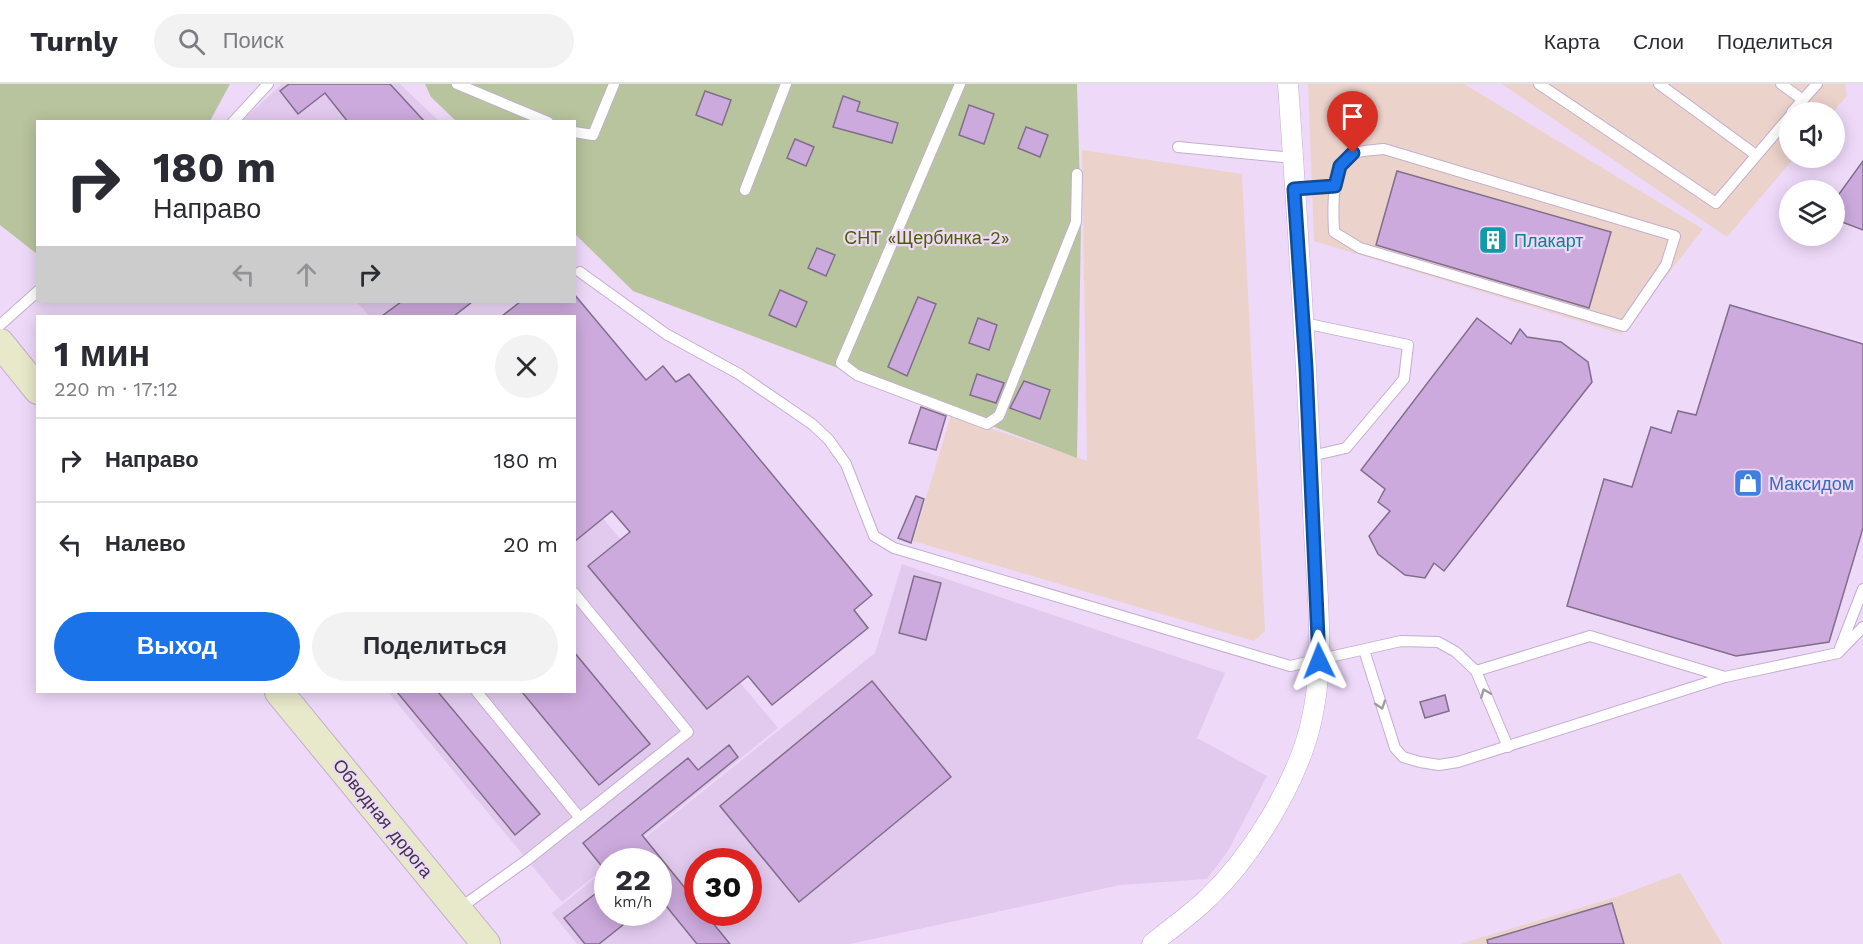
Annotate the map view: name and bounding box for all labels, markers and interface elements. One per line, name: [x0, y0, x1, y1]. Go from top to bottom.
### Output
search box: [154, 14, 574, 68]
text: Turnly: [30, 25, 118, 58]
icon: search: [175, 25, 208, 58]
text: Поиск: [223, 28, 284, 53]
text: Карта: [1544, 29, 1600, 54]
text: Слои: [1633, 29, 1684, 54]
text: Поделиться: [1717, 29, 1833, 54]
pin: [1327, 91, 1378, 153]
icon: arrive: [1336, 100, 1369, 133]
map controls: [1779, 102, 1845, 246]
button: sound: [1779, 102, 1845, 168]
text: 180 m: [153, 143, 276, 192]
icon: right: [54, 144, 132, 222]
button: layers: [1779, 180, 1845, 246]
text: Направо: [153, 193, 261, 225]
building icon: Плакарт: [1477, 224, 1509, 256]
park label: СНТ «Щербинка-2»: [844, 227, 1010, 248]
place label: Плакарт: [1514, 230, 1584, 251]
icon: left: [227, 258, 260, 291]
icon: ahead: [290, 258, 323, 291]
icon: right: [353, 258, 386, 291]
text: 1 мин: [54, 333, 150, 375]
button: close: [495, 335, 558, 398]
text: 220 m · 17:12: [54, 377, 178, 401]
icon: right: [54, 444, 87, 477]
text: Направо: [105, 447, 199, 472]
text: 180 m: [494, 448, 558, 473]
shop icon: Максидом: [1732, 467, 1764, 499]
place label: Максидом: [1769, 473, 1854, 494]
icon: left: [54, 528, 87, 561]
text: Налево: [105, 531, 186, 556]
text: 20 m: [503, 532, 558, 557]
button: Выход: [54, 612, 300, 681]
button: Поделиться: [312, 612, 558, 681]
position arrow: [1287, 629, 1351, 693]
one-way arrow: [1480, 689, 1492, 700]
one-way arrow: [1374, 699, 1387, 710]
street label: Обводная дорога: [329, 755, 438, 882]
speed limit sign: 30: [684, 848, 762, 926]
text: 22: [615, 862, 651, 897]
text: km/h: [614, 893, 652, 911]

